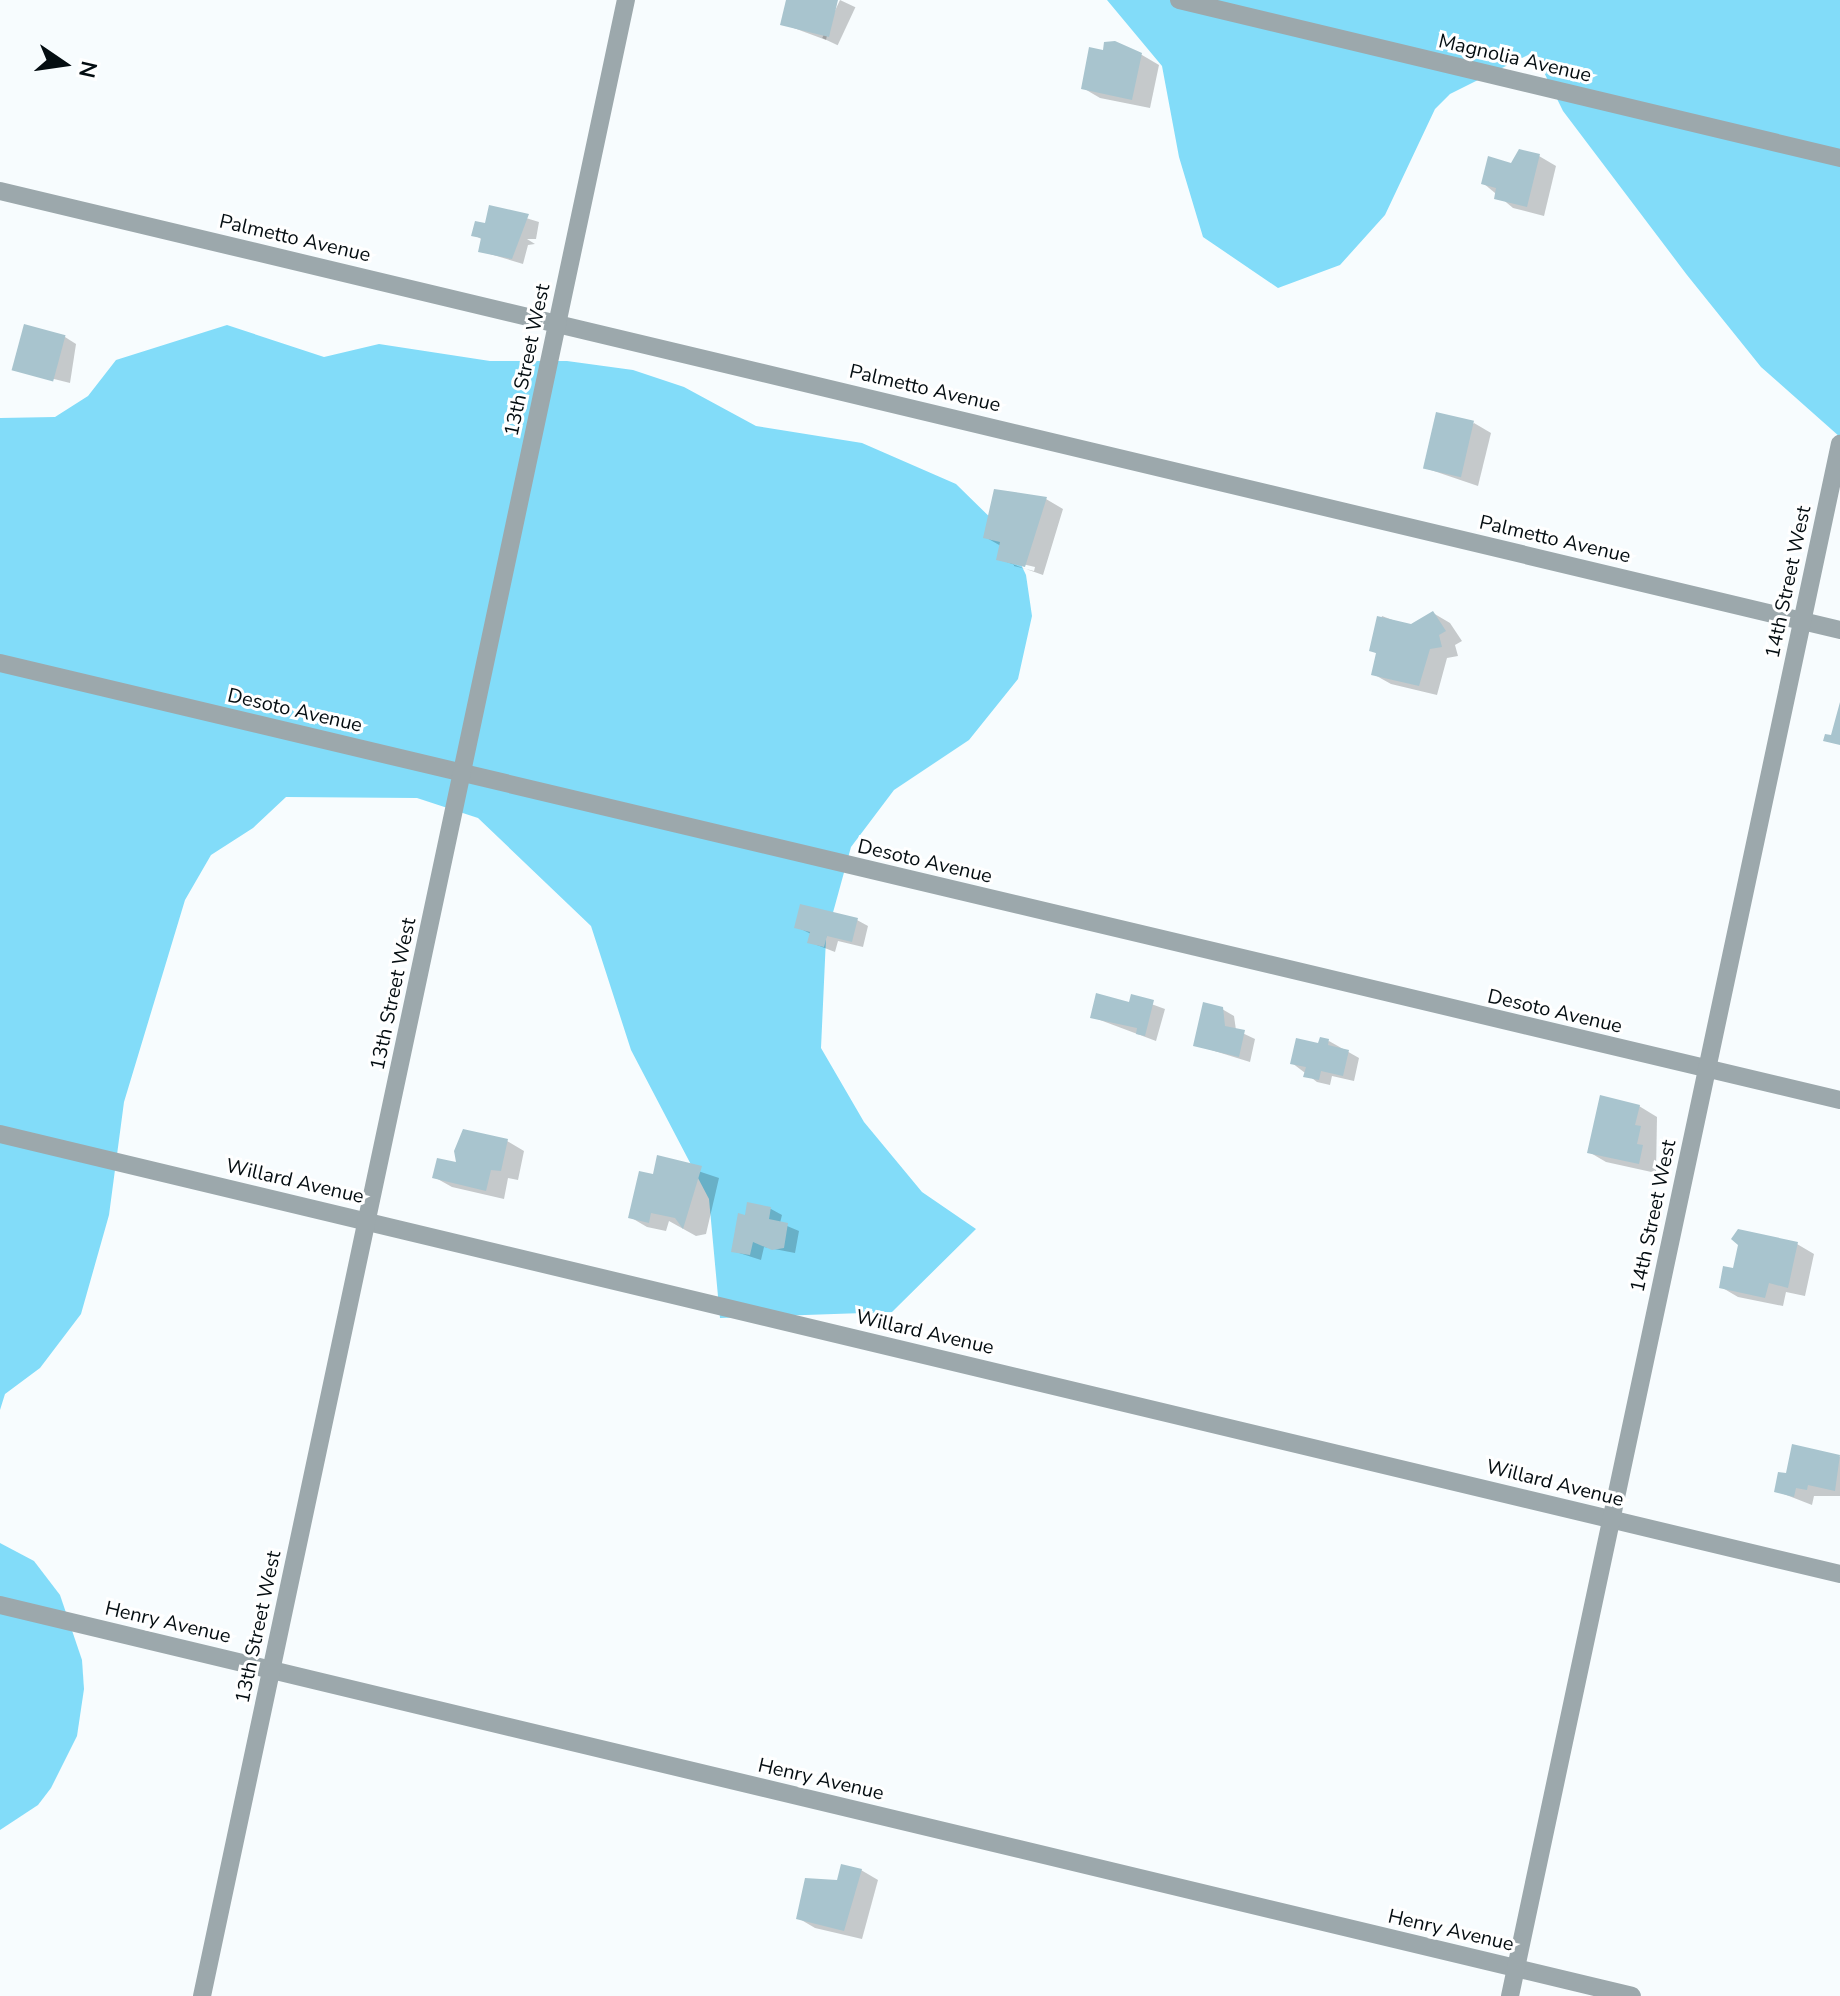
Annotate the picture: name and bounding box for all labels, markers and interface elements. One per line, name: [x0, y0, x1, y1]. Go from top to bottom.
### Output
north arrow: [24, 24, 104, 104]
street label: Magnolia Avenue: [1436, 29, 1594, 87]
text: N: [71, 58, 104, 81]
street label: Palmetto Avenue: [217, 209, 373, 267]
street label: 13th Street West: [499, 282, 555, 438]
street label: Palmetto Avenue: [847, 359, 1003, 417]
street label: 14th Street West: [1760, 504, 1816, 660]
street label: Palmetto Avenue: [1477, 510, 1633, 568]
street label: Desoto Avenue: [225, 683, 365, 737]
street label: Desoto Avenue: [855, 834, 995, 888]
street label: 13th Street West: [365, 916, 421, 1072]
street label: Desoto Avenue: [1485, 984, 1625, 1038]
street label: 14th Street West: [1625, 1138, 1681, 1294]
street label: Willard Avenue: [224, 1153, 366, 1209]
street label: Willard Avenue: [854, 1304, 996, 1360]
street label: Willard Avenue: [1484, 1454, 1626, 1512]
street label: 13th Street West: [230, 1549, 286, 1705]
street label: Henry Avenue: [103, 1596, 233, 1648]
street label: Henry Avenue: [756, 1753, 886, 1805]
street label: Henry Avenue: [1386, 1904, 1516, 1956]

